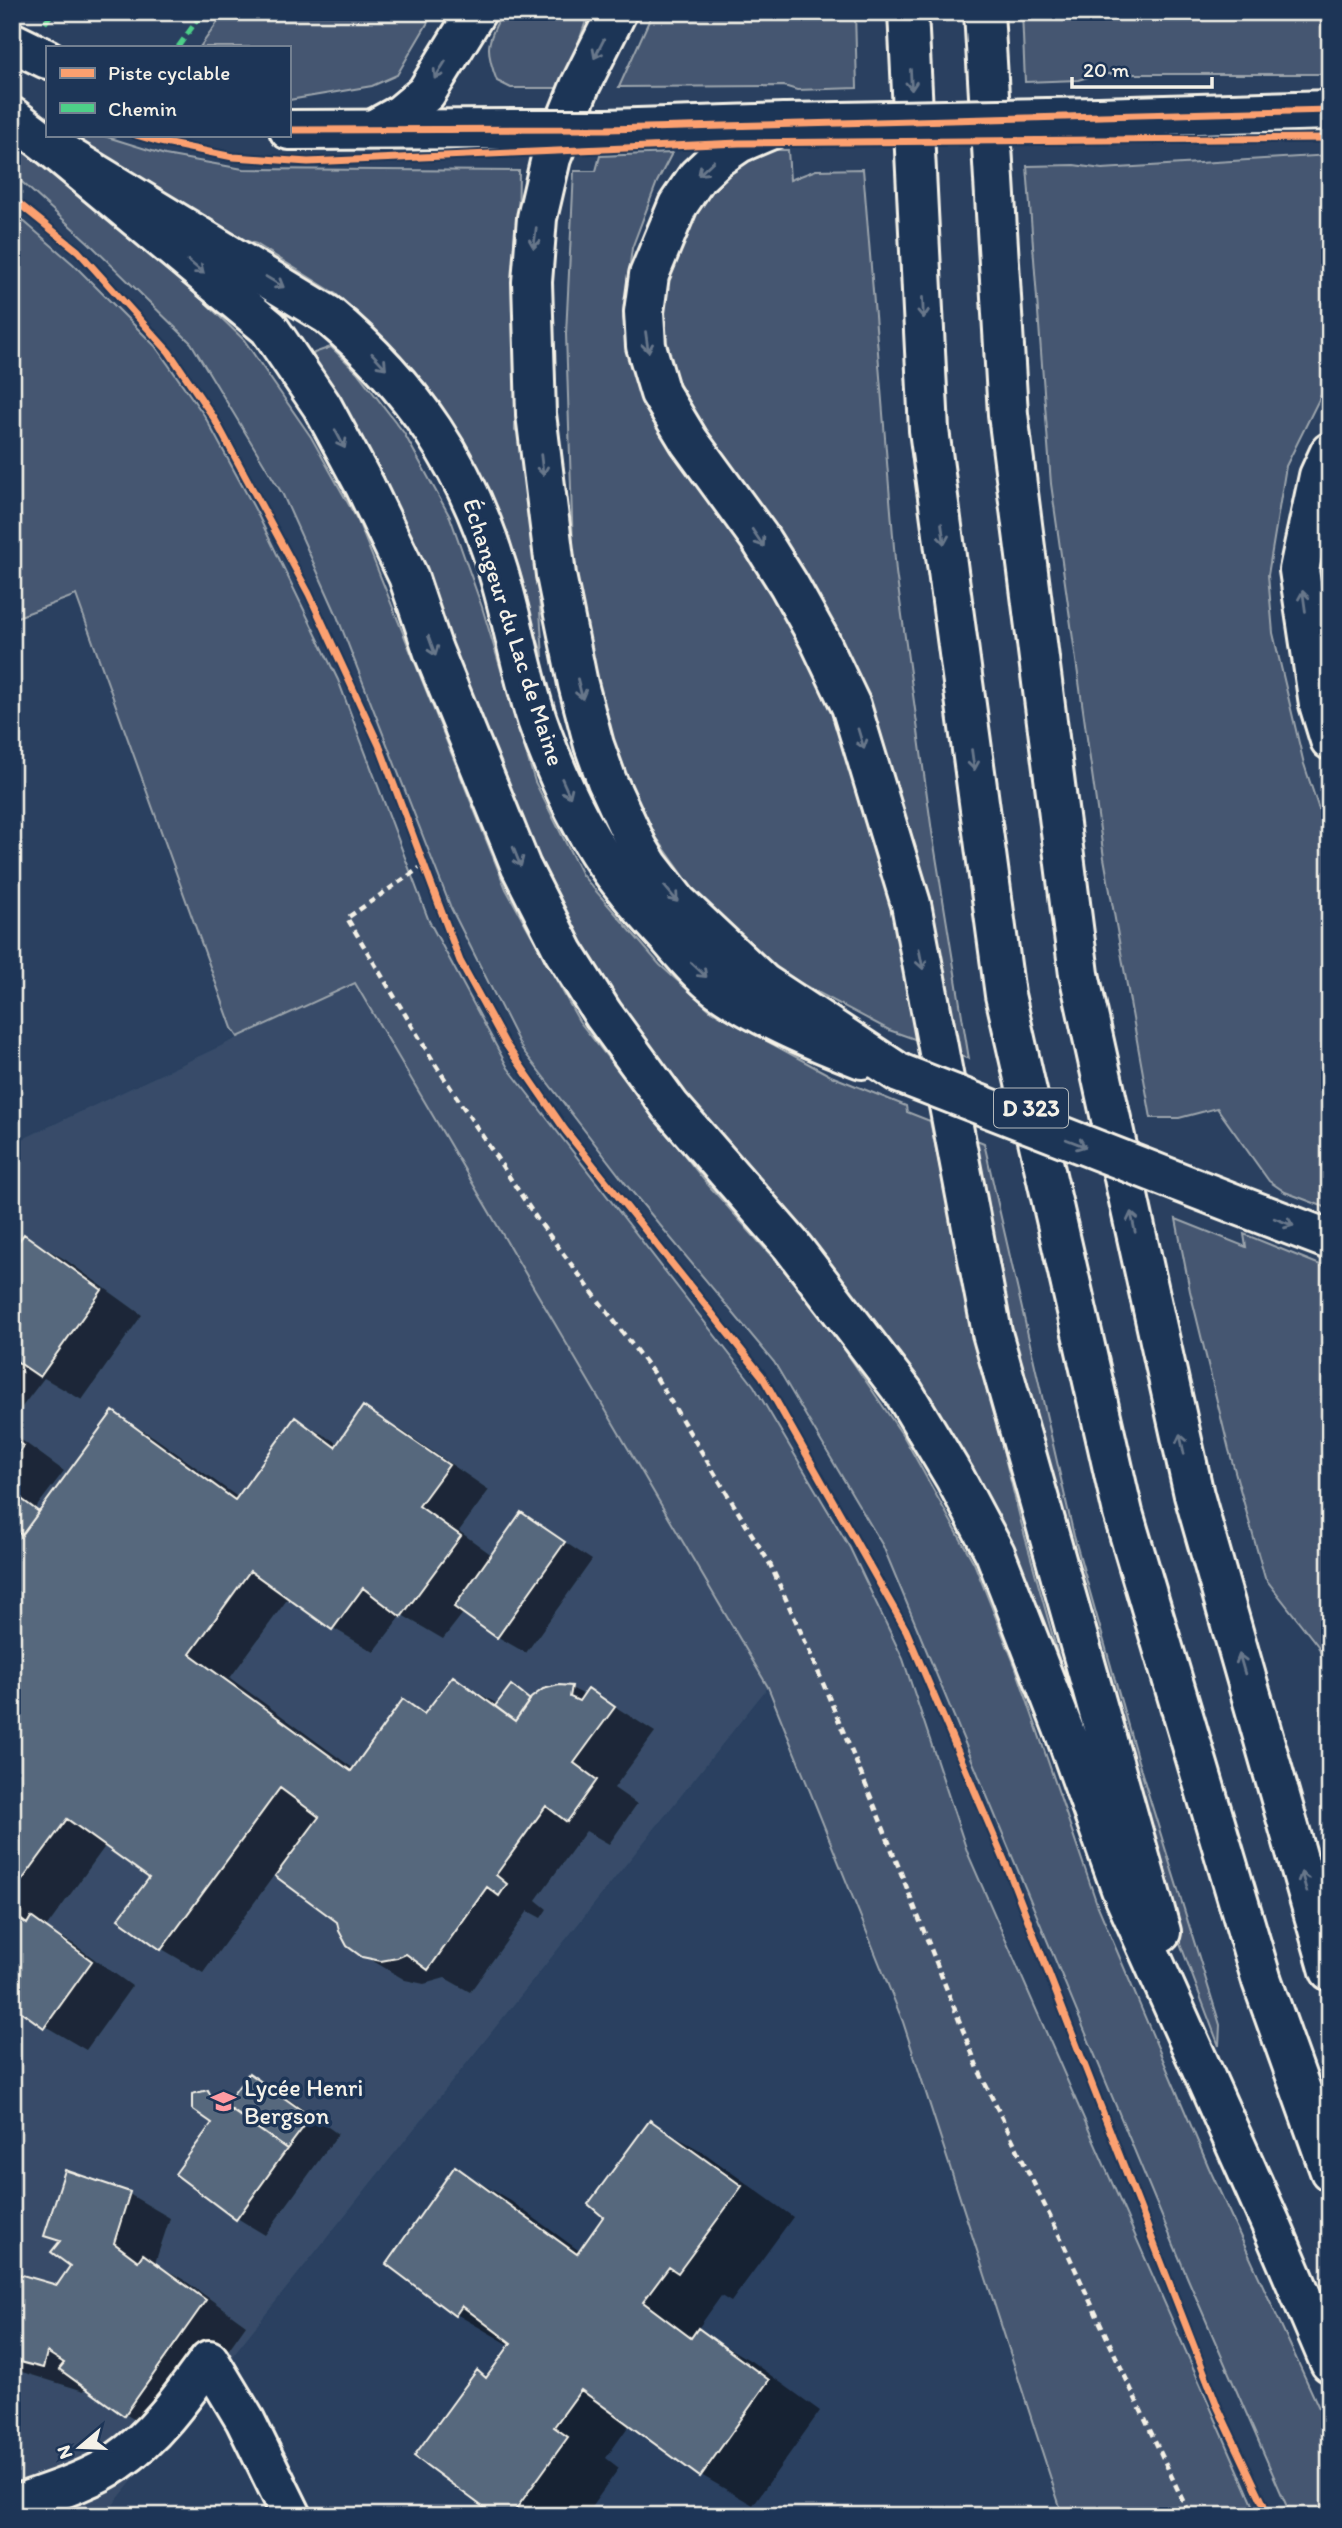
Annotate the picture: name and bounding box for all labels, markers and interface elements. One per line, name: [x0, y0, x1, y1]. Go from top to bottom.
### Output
one-way arrow: [591, 38, 605, 59]
legend: [46, 46, 290, 136]
scale bar: [1072, 46, 1212, 90]
text: 20 m: [1083, 57, 1130, 82]
text: Piste cyclable: [108, 60, 230, 85]
one-way arrow: [432, 60, 447, 79]
one-way arrow: [905, 69, 918, 92]
text: Chemin: [108, 96, 177, 121]
one-way arrow: [698, 160, 715, 177]
one-way arrow: [528, 226, 541, 248]
one-way arrow: [186, 259, 204, 275]
one-way arrow: [264, 276, 284, 290]
one-way arrow: [917, 296, 930, 318]
one-way arrow: [641, 330, 654, 353]
one-way arrow: [370, 352, 387, 369]
one-way arrow: [333, 428, 347, 449]
one-way arrow: [535, 453, 548, 475]
street label: Échangeur du Lac de Maine: [457, 495, 571, 769]
one-way arrow: [937, 522, 950, 545]
one-way arrow: [752, 527, 766, 547]
one-way arrow: [1297, 590, 1310, 613]
one-way arrow: [427, 635, 439, 657]
one-way arrow: [574, 677, 587, 700]
one-way arrow: [856, 728, 869, 750]
one-way arrow: [967, 748, 980, 770]
one-way arrow: [560, 777, 573, 798]
one-way arrow: [511, 846, 524, 868]
one-way arrow: [663, 885, 679, 903]
one-way arrow: [915, 947, 929, 970]
one-way arrow: [690, 962, 707, 979]
road number: D 323: [994, 1088, 1068, 1128]
one-way arrow: [1065, 1137, 1087, 1150]
one-way arrow: [1126, 1211, 1140, 1234]
one-way arrow: [1272, 1217, 1294, 1230]
one-way arrow: [1175, 1433, 1189, 1456]
one-way arrow: [1234, 1653, 1247, 1675]
one-way arrow: [1296, 1872, 1309, 1894]
place label: Lycée Henri Bergson: [244, 2073, 363, 2130]
school or university icon: Lycée Henri Bergson: [210, 2087, 238, 2115]
north arrow: [46, 2412, 116, 2482]
text: N: [51, 2443, 77, 2462]

